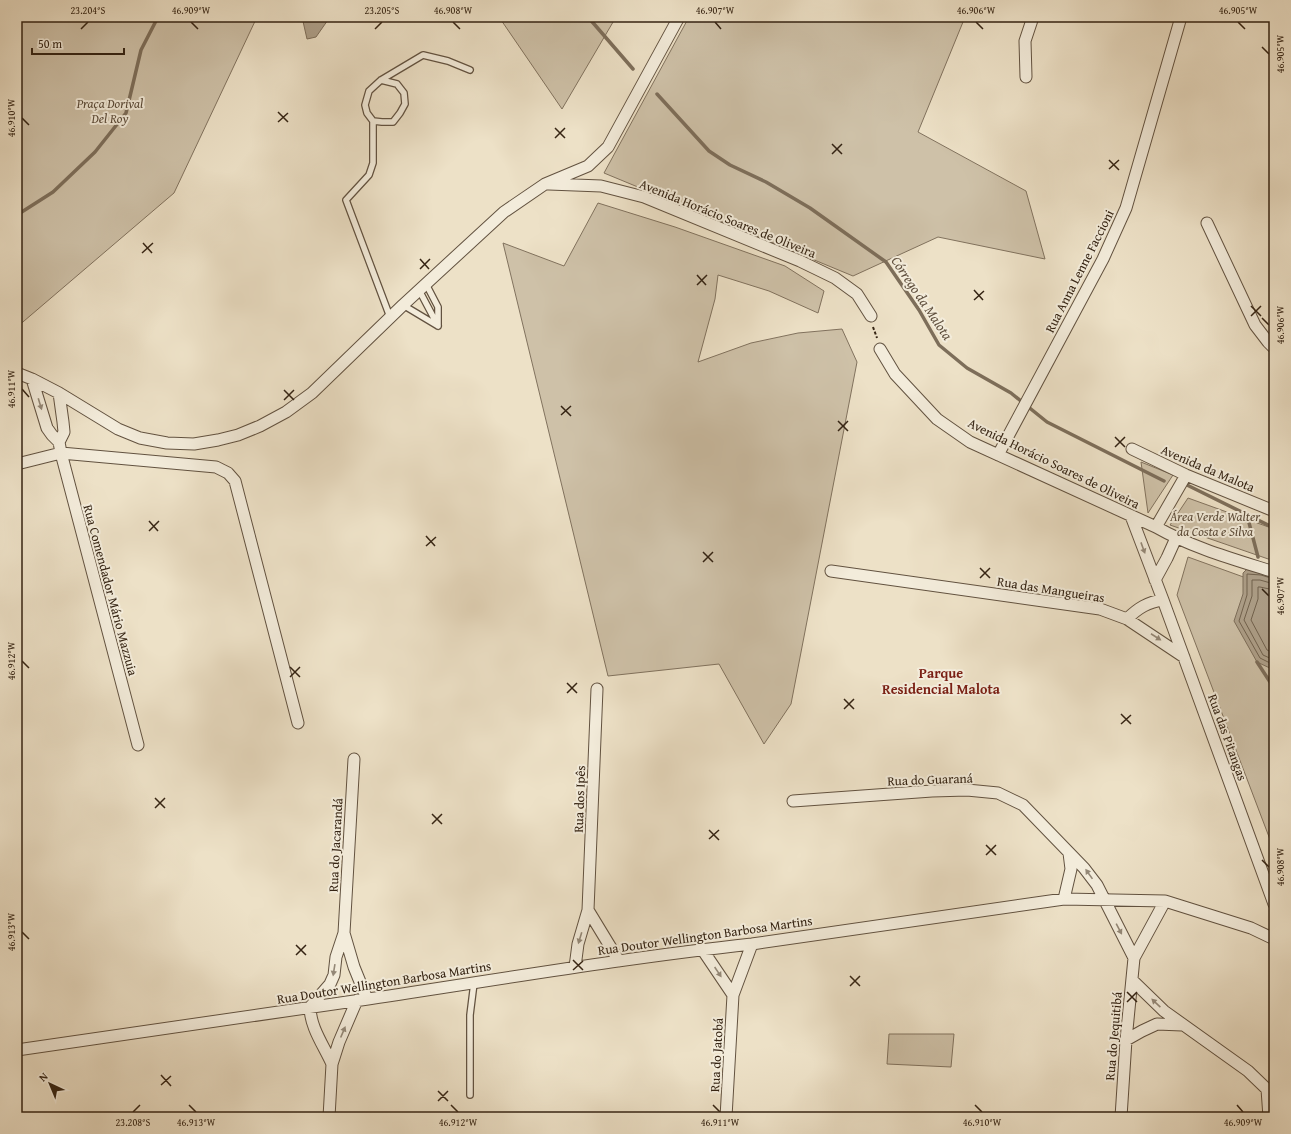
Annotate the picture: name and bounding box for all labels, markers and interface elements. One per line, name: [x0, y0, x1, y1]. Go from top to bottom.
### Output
text: 23.204°S: [71, 3, 106, 18]
text: 46.909°W: [172, 3, 211, 18]
text: 23.205°S: [365, 3, 400, 18]
text: 46.908°W: [434, 3, 473, 18]
text: 46.907°W: [696, 3, 735, 18]
text: 46.906°W: [957, 3, 996, 18]
text: 46.905°W: [1219, 3, 1258, 18]
scale bar: [32, 30, 124, 56]
text: 46.905°W: [1273, 34, 1288, 73]
text: 50 m: [38, 35, 62, 52]
park label: Praça Dorival Del Roy: [76, 94, 143, 128]
text: 46.910°W: [4, 98, 19, 137]
street label: Avenida Horácio Soares de Oliveira: [637, 174, 820, 263]
street label: Rua Anna Lenne Faccioni: [1040, 206, 1119, 336]
water label: Córrego da Malota: [887, 252, 958, 344]
text: 46.906°W: [1273, 305, 1288, 344]
text: 46.911°W: [4, 369, 19, 408]
one-way arrow: [37, 398, 43, 410]
street label: Avenida Horácio Soares de Oliveira: [965, 414, 1144, 514]
street label: Avenida da Malota: [1158, 440, 1258, 497]
street label: Rua Comendador Mário Mazzuia: [79, 502, 143, 679]
park label: Área Verde Walter da Costa e Silva: [1169, 507, 1261, 541]
one-way arrow: [1141, 543, 1147, 555]
street label: Rua das Mangueiras: [996, 572, 1106, 607]
text: 46.907°W: [1273, 576, 1288, 615]
one-way arrow: [1151, 633, 1161, 641]
text: 46.912°W: [4, 641, 19, 680]
district label: Parque Residencial Malota: [882, 663, 1001, 699]
street label: Rua das Pitangas: [1203, 691, 1252, 783]
street label: Rua dos Ipês: [569, 765, 590, 833]
street label: Rua do Guaraná: [887, 768, 974, 790]
street label: Rua do Jacarandá: [324, 797, 347, 892]
text: 46.908°W: [1273, 847, 1288, 886]
one-way arrow: [1085, 869, 1093, 880]
street label: Rua Doutor Wellington Barbosa Martins: [597, 911, 814, 960]
text: 46.913°W: [4, 912, 19, 951]
one-way arrow: [1115, 923, 1122, 935]
one-way arrow: [577, 932, 583, 944]
street label: Rua Doutor Wellington Barbosa Martins: [276, 956, 493, 1009]
one-way arrow: [331, 964, 337, 977]
one-way arrow: [714, 967, 722, 977]
street label: Rua do Jequitibá: [1100, 990, 1127, 1081]
one-way arrow: [1151, 999, 1161, 1008]
street label: Rua do Jatobá: [705, 1017, 728, 1093]
one-way arrow: [340, 1026, 346, 1037]
north arrow: [30, 1064, 70, 1104]
text: N: [35, 1068, 52, 1085]
text: 23.208°S: [116, 1115, 151, 1130]
text: 46.913°W: [177, 1115, 216, 1130]
text: 46.912°W: [439, 1115, 478, 1130]
text: 46.911°W: [701, 1115, 740, 1130]
text: 46.910°W: [963, 1115, 1002, 1130]
text: 46.909°W: [1224, 1115, 1263, 1130]

